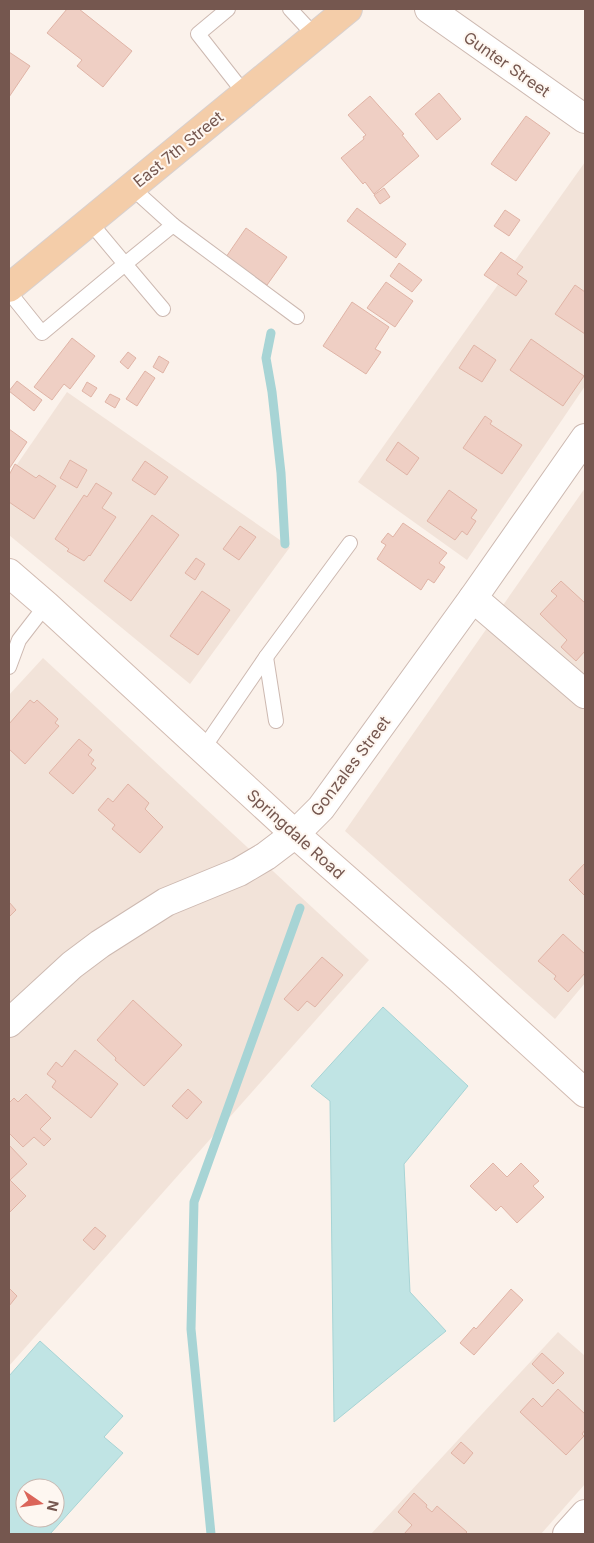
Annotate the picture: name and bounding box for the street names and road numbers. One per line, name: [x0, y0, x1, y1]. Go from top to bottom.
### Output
street label: Gunter Street: [460, 27, 554, 101]
street label: East 7th Street: [129, 107, 227, 191]
street label: Gonzales Street: [306, 712, 394, 820]
street label: Springdale Road: [243, 785, 349, 883]

